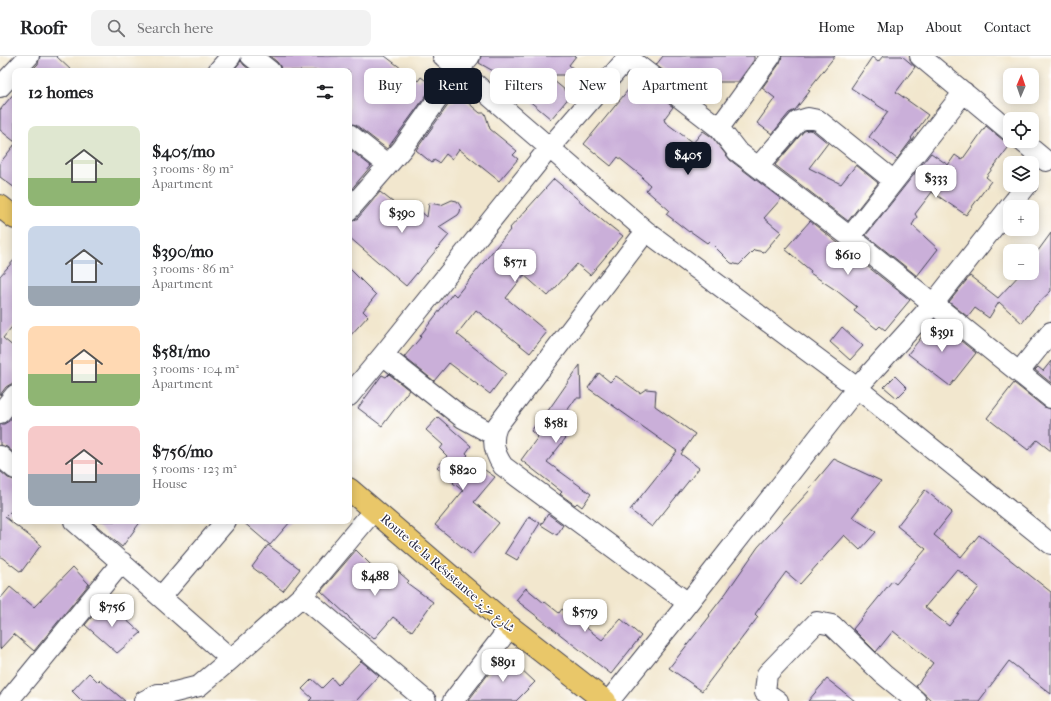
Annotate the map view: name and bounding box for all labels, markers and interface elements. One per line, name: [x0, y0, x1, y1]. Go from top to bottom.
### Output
search box: [91, 10, 371, 46]
text: Roofr: [20, 17, 67, 39]
icon: search: [105, 17, 127, 39]
text: Search here: [137, 19, 213, 37]
text: Home: [818, 19, 855, 36]
text: Map: [877, 19, 904, 36]
text: About: [926, 19, 962, 36]
text: Contact: [984, 19, 1031, 36]
chip: Buy: [364, 68, 416, 104]
chip: Rent: [424, 68, 482, 104]
chip: Filters: [490, 68, 557, 104]
chip: New: [565, 68, 620, 104]
chip: Apartment: [628, 68, 722, 104]
north arrow: [1003, 68, 1039, 104]
map controls: [1003, 68, 1039, 280]
icon: filters: [314, 81, 336, 103]
text: 12 homes: [28, 82, 93, 102]
button: locate: [1003, 112, 1039, 148]
text: $405/mo: [152, 141, 215, 161]
icon: home: [60, 142, 108, 190]
pin: $405: [664, 142, 712, 176]
text: $405: [674, 147, 702, 162]
button: layers: [1003, 156, 1039, 192]
text: 3 rooms · 89 m²: [152, 161, 233, 176]
pin: $333: [912, 165, 960, 199]
text: $333: [924, 170, 948, 185]
text: Apartment: [152, 176, 213, 191]
pin: $390: [378, 200, 426, 234]
button: +: [1003, 200, 1039, 236]
text: $390: [389, 205, 415, 220]
text: $390/mo: [152, 241, 213, 261]
icon: home: [60, 242, 108, 290]
pin: $610: [824, 242, 872, 276]
button: −: [1003, 244, 1039, 280]
text: $610: [835, 247, 861, 262]
pin: $571: [491, 249, 539, 283]
text: $571: [503, 254, 527, 269]
text: 3 rooms · 86 m²: [152, 261, 233, 276]
text: Apartment: [152, 276, 213, 291]
pin: $391: [918, 319, 966, 353]
text: $391: [930, 324, 954, 339]
text: $581/mo: [152, 341, 210, 361]
icon: home: [60, 342, 108, 390]
text: 3 rooms · 104 m²: [152, 361, 239, 376]
text: Apartment: [152, 376, 213, 391]
pin: $581: [532, 410, 580, 444]
text: $581: [544, 415, 568, 430]
text: $756/mo: [152, 441, 213, 461]
icon: home: [60, 442, 108, 490]
pin: $820: [439, 457, 487, 491]
text: 5 rooms · 123 m²: [152, 461, 237, 476]
text: $820: [449, 462, 477, 477]
text: House: [152, 476, 187, 491]
street label: Route de la Résistance شارع عزيز: [375, 511, 518, 638]
pin: $488: [351, 563, 399, 597]
text: $488: [361, 568, 389, 583]
pin: $756: [88, 594, 136, 628]
text: $756: [99, 599, 125, 614]
pin: $579: [561, 599, 609, 633]
text: $579: [572, 604, 598, 619]
pin: $891: [479, 649, 527, 683]
text: $891: [490, 654, 516, 669]

